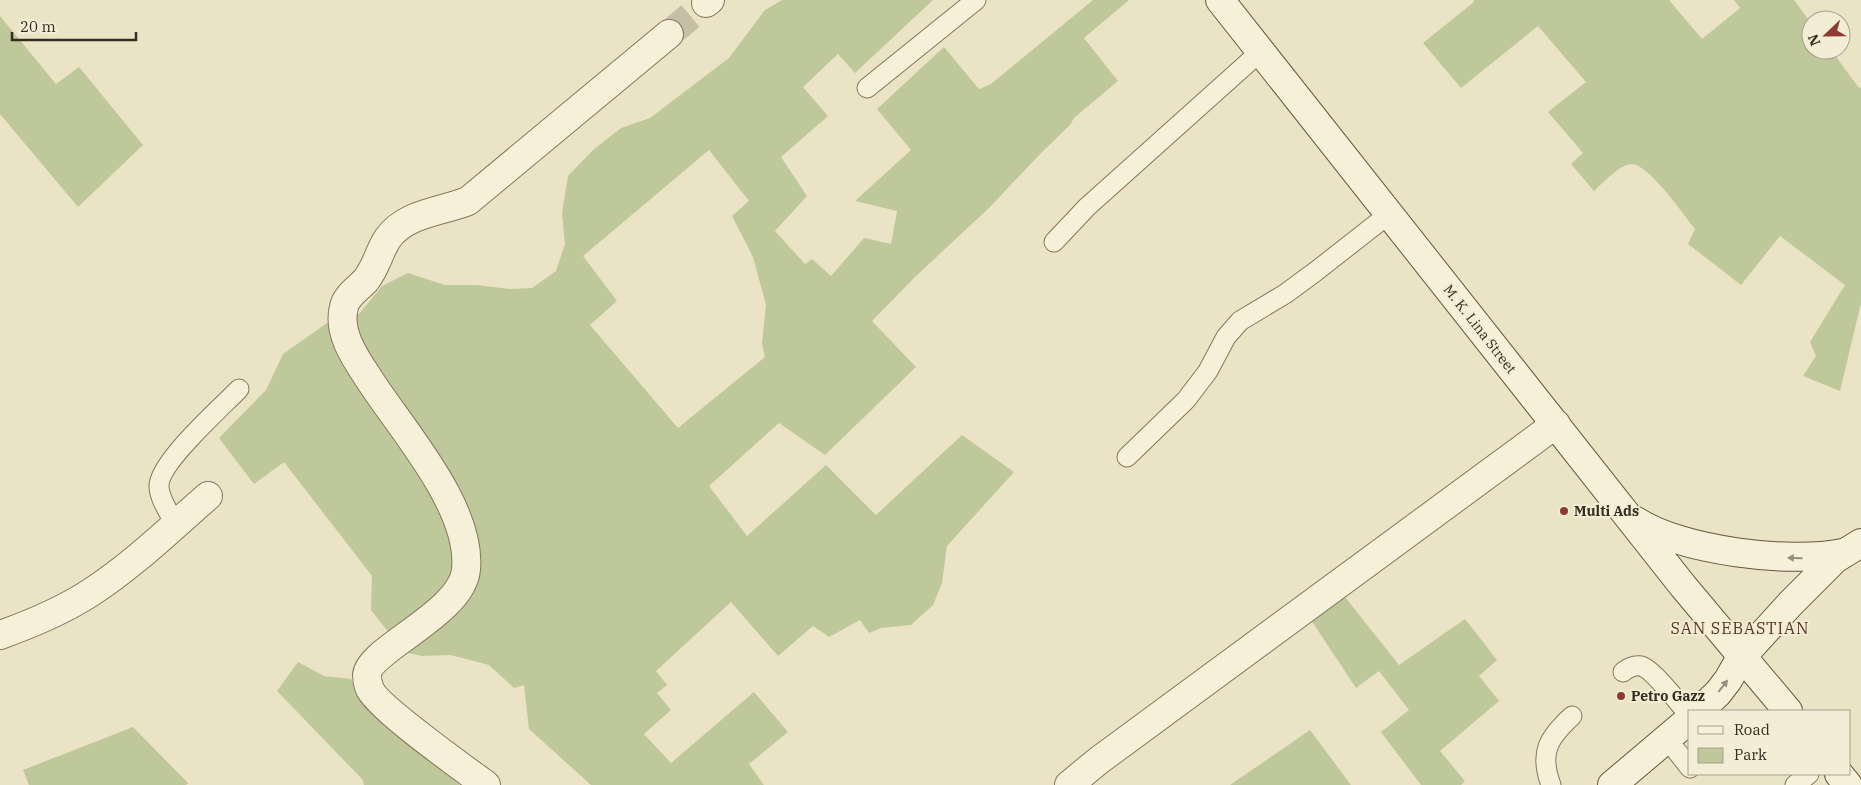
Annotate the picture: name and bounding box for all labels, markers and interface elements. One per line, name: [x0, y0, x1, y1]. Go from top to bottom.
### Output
scale bar: [12, 10, 136, 42]
north arrow: [1801, 10, 1851, 60]
text: 20 m: [20, 17, 56, 36]
text: N: [1804, 31, 1824, 48]
street label: M. K. Lina Street: [1440, 281, 1520, 377]
place label: Multi Ads: [1574, 502, 1639, 520]
marker: Multi Ads: [1558, 505, 1570, 517]
one-way arrow: [1786, 553, 1802, 561]
district label: SAN SEBASTIAN: [1670, 618, 1810, 638]
one-way arrow: [1718, 680, 1729, 693]
place label: Petro Gazz: [1631, 687, 1705, 705]
marker: Petro Gazz: [1615, 690, 1627, 702]
legend: [1688, 710, 1851, 775]
text: Road: [1734, 720, 1770, 739]
text: Park: [1734, 745, 1767, 764]

